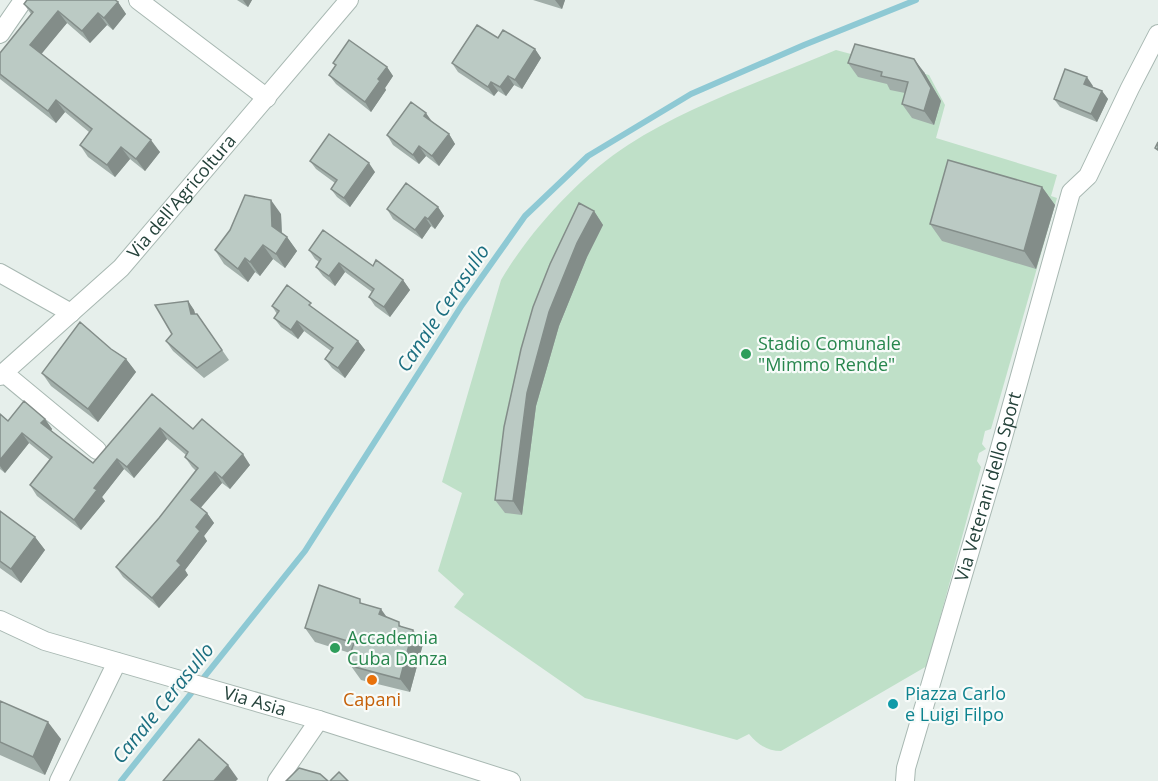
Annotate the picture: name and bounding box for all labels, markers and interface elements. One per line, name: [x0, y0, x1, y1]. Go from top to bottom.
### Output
street label: Via dell'Agricoltura: [121, 129, 241, 263]
water label: Canale Cerasullo: [390, 239, 495, 377]
place label: Stadio Comunale "Mimmo Rende": [758, 331, 901, 376]
marker: Stadio Comunale "Mimmo Rende": [739, 347, 753, 361]
street label: Via Veterani dello Sport: [949, 389, 1026, 584]
place label: Accademia Cuba Danza: [347, 625, 448, 670]
water label: Canale Cerasullo: [105, 636, 220, 769]
marker: Accademia Cuba Danza: [328, 641, 342, 655]
marker: Capani: [365, 673, 379, 687]
street label: Via Asia: [221, 680, 289, 721]
place label: Piazza Carlo e Luigi Filpo: [905, 681, 1006, 726]
place label: Capani: [343, 687, 401, 711]
marker: Piazza Carlo e Luigi Filpo: [886, 697, 900, 711]

